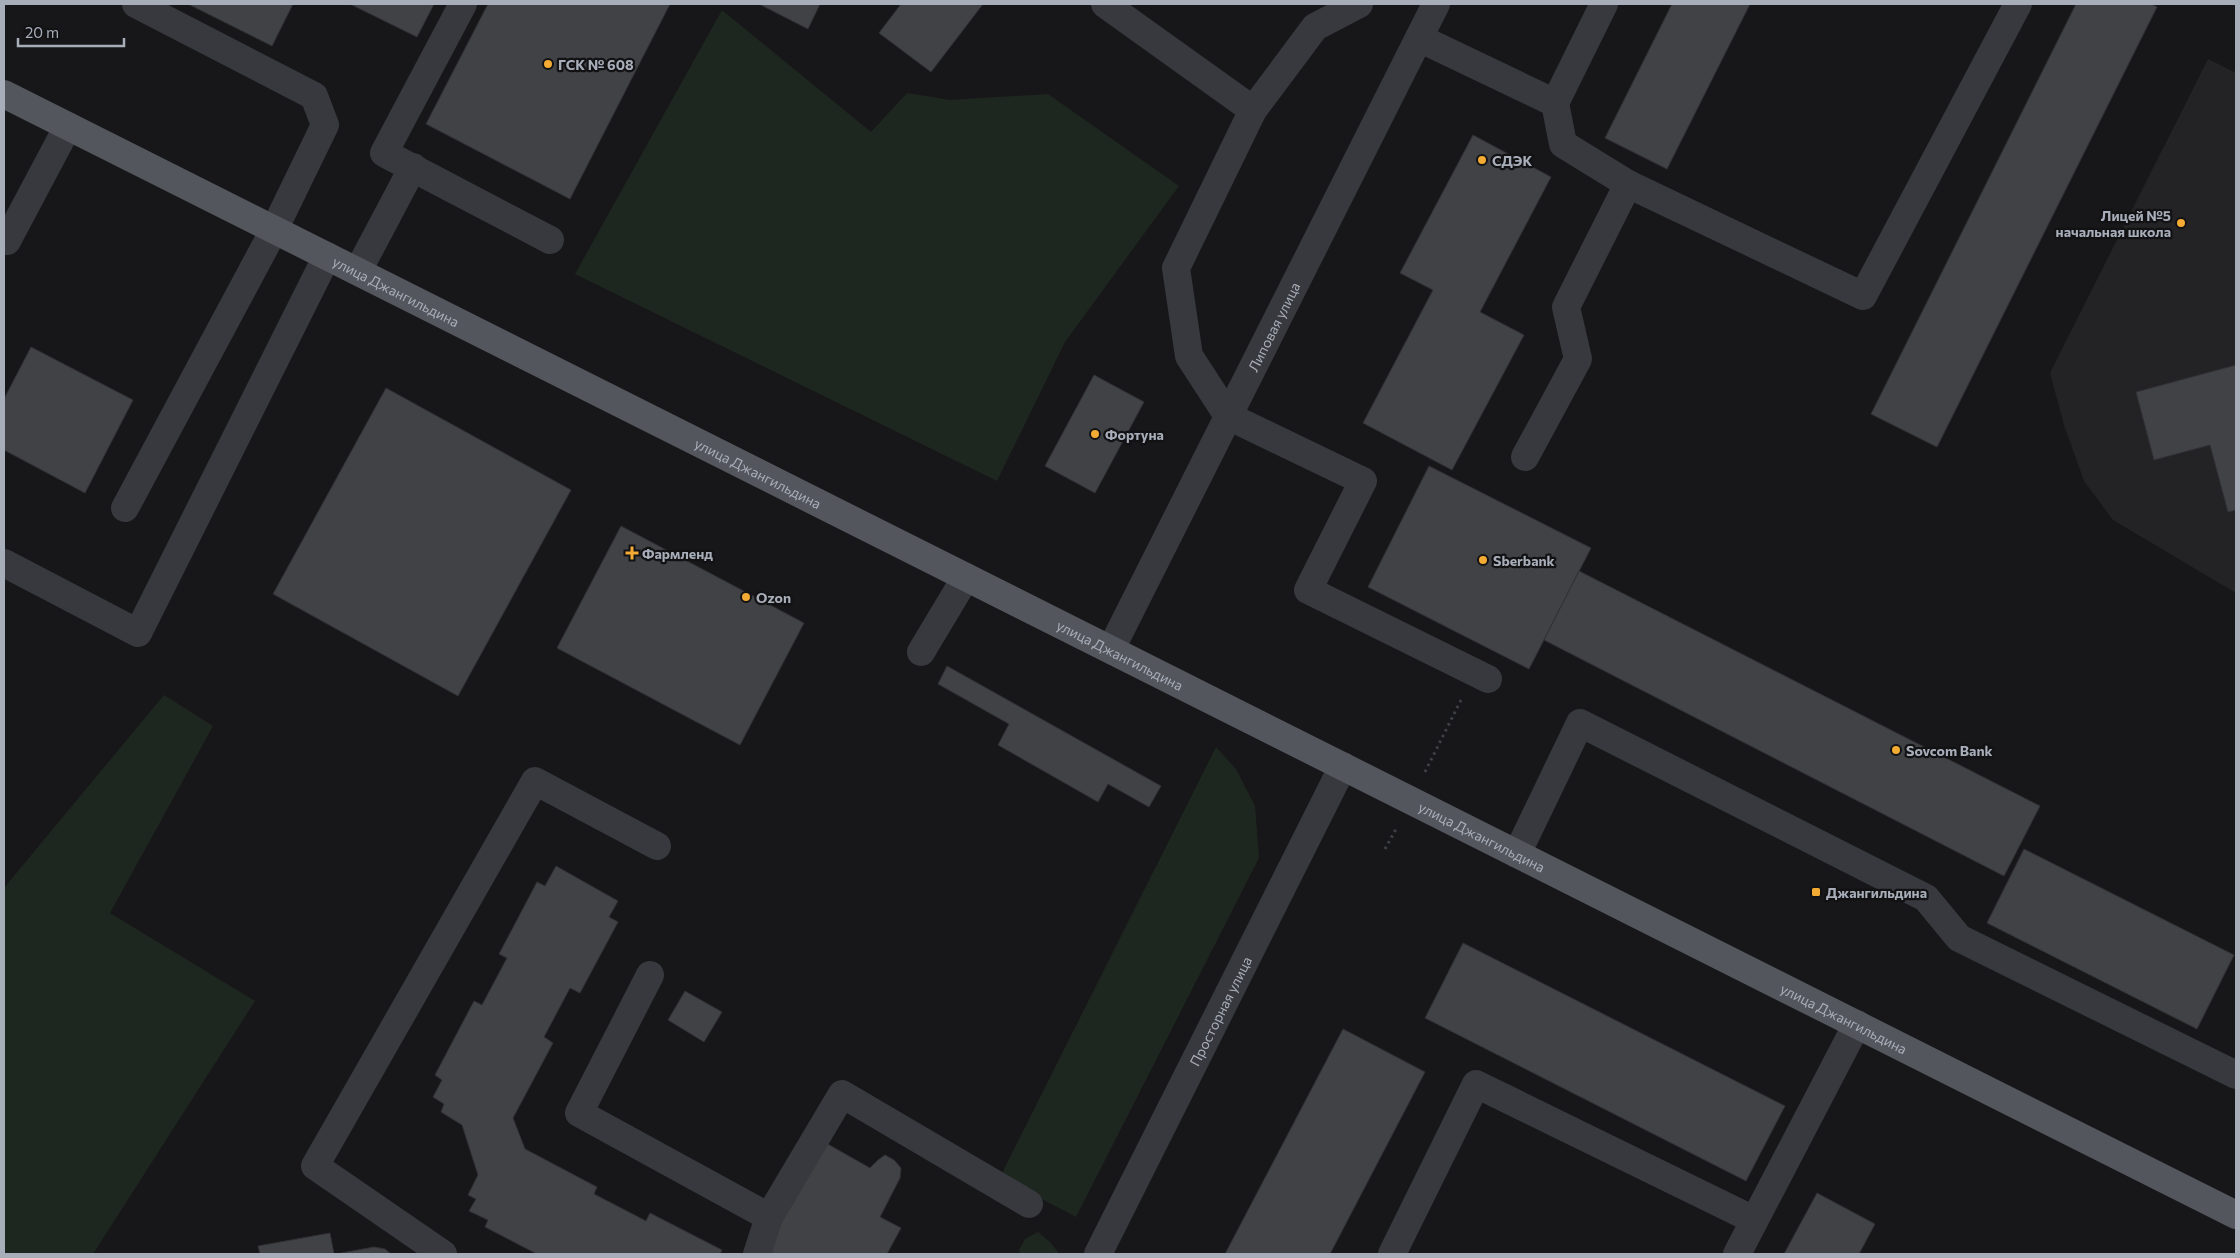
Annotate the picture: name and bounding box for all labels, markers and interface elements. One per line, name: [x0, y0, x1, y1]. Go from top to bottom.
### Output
scale bar: [18, 15, 124, 47]
text: 20 m: [25, 23, 59, 41]
place label: ГСК № 608: [558, 56, 634, 73]
marker: ГСК № 608: [542, 58, 554, 70]
place label: СДЭК: [1492, 152, 1532, 169]
marker: СДЭК: [1476, 154, 1488, 166]
place label: Лицей №5 начальная школа: [2056, 207, 2171, 240]
marker: Лицей №5 начальная школа: [2175, 217, 2187, 229]
street label: улица Джангильдина: [330, 252, 462, 330]
street label: Липовая улица: [1244, 279, 1303, 374]
place label: Фортуна: [1105, 426, 1164, 443]
marker: Фортуна: [1089, 428, 1101, 440]
street label: улица Джангильдина: [692, 434, 824, 512]
place label: Фармленд: [642, 545, 713, 562]
marker: Фармленд: [626, 547, 638, 559]
place label: Sberbank: [1493, 552, 1555, 569]
marker: Sberbank: [1477, 554, 1489, 566]
place label: Ozon: [756, 589, 791, 606]
marker: Ozon: [740, 591, 752, 603]
street label: улица Джангильдина: [1054, 616, 1186, 693]
place label: Sovcom Bank: [1906, 742, 1993, 759]
marker: Sovcom Bank: [1890, 744, 1902, 756]
street label: улица Джангильдина: [1416, 797, 1548, 875]
place label: Джангильдина: [1826, 884, 1927, 901]
marker: Джангильдина: [1810, 886, 1822, 898]
street label: Просторная улица: [1185, 953, 1255, 1069]
street label: улица Джангильдина: [1778, 979, 1910, 1057]

